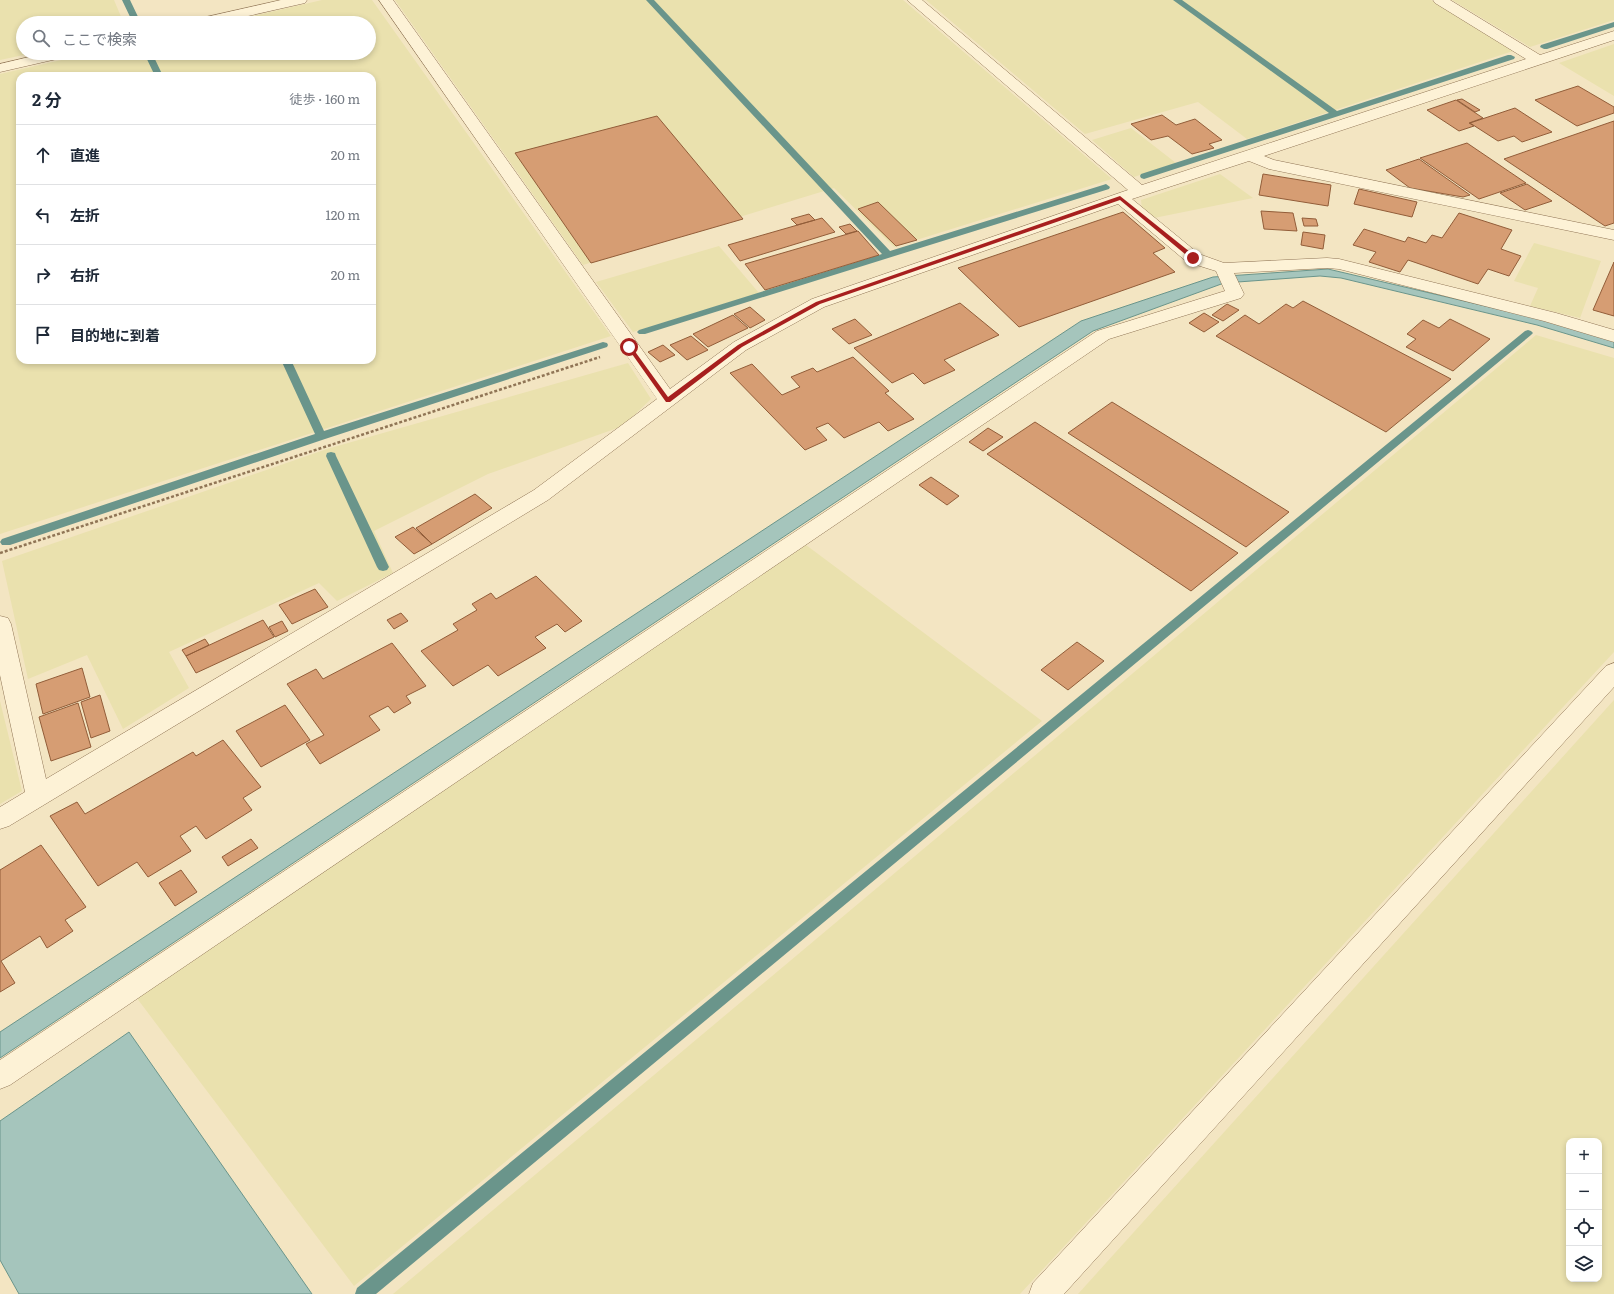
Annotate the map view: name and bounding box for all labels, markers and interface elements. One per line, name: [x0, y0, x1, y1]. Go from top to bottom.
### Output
search box: [16, 16, 376, 60]
icon: search: [30, 27, 52, 49]
text: ここで検索: [62, 27, 137, 50]
text: 2 分: [32, 86, 62, 111]
text: 徒歩 · 160 m: [289, 89, 360, 108]
text: 直進: [70, 143, 100, 166]
icon: ahead: [32, 144, 54, 166]
text: 20 m: [331, 145, 360, 164]
text: 左折: [70, 203, 100, 226]
icon: left: [32, 204, 54, 226]
text: 120 m: [325, 205, 360, 224]
route end: [1184, 249, 1202, 267]
text: 右折: [70, 263, 100, 286]
icon: right: [32, 264, 54, 286]
text: 20 m: [331, 265, 360, 284]
text: 目的地に到着: [70, 323, 160, 346]
icon: arrive: [32, 324, 54, 346]
route start: [620, 338, 638, 356]
map controls: [1566, 1138, 1602, 1282]
button: +: [1566, 1138, 1602, 1174]
button: −: [1566, 1174, 1602, 1210]
button: locate: [1566, 1210, 1602, 1246]
button: layers: [1566, 1246, 1602, 1282]

